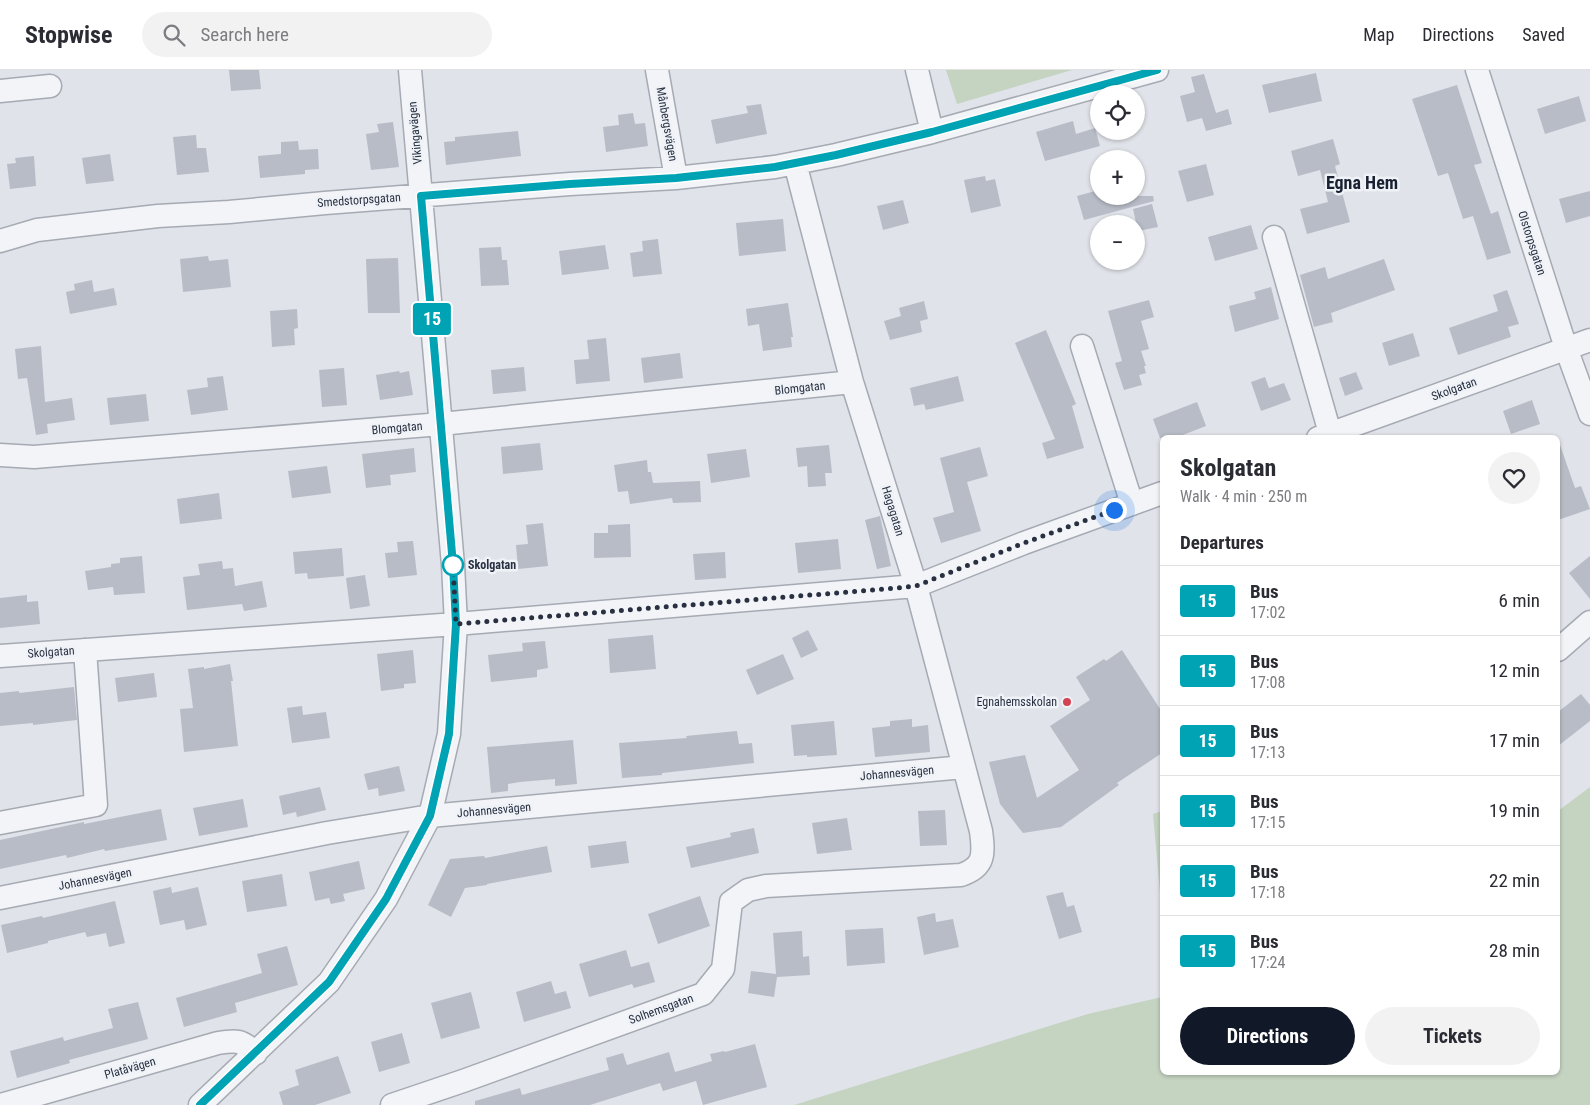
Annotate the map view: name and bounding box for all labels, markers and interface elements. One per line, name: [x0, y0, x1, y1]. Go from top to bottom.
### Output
search box: [142, 12, 492, 57]
text: Stopwise: [25, 21, 112, 49]
icon: search: [160, 21, 188, 49]
text: Search here: [200, 23, 289, 46]
text: Map: [1363, 24, 1394, 45]
text: Directions: [1422, 24, 1494, 45]
text: Saved: [1522, 24, 1565, 45]
map controls: [1090, 85, 1145, 270]
button: locate: [1090, 85, 1145, 140]
street label: Månbergsvägen: [654, 86, 680, 162]
street label: Vikingavägen: [405, 101, 425, 165]
button: +: [1090, 150, 1145, 205]
district label: Egna Hem: [1326, 172, 1398, 193]
street label: Smedstorpsgatan: [317, 190, 401, 210]
street label: Olstorpsgatan: [1515, 209, 1549, 277]
button: −: [1090, 215, 1145, 270]
line badge: 15: [410, 303, 454, 335]
text: 15: [423, 308, 441, 329]
street label: Skolgatan: [1429, 374, 1479, 404]
street label: Blomgatan: [774, 378, 826, 398]
street label: Blomgatan: [371, 419, 423, 437]
button: heart: [1488, 452, 1540, 504]
text: Skolgatan: [1180, 454, 1276, 482]
street label: Hagagatan: [879, 484, 907, 538]
text: Walk · 4 min · 250 m: [1180, 487, 1307, 506]
your location: [1102, 498, 1127, 523]
text: Departures: [1180, 531, 1264, 554]
marker: Skolgatan: [442, 554, 464, 576]
place label: Skolgatan: [468, 558, 516, 572]
text: Bus: [1250, 580, 1279, 603]
text: 6 min: [1498, 589, 1540, 612]
text: 15: [1198, 590, 1217, 611]
text: 17:02: [1250, 603, 1285, 622]
street label: Skolgatan: [27, 643, 75, 661]
text: Bus: [1250, 650, 1279, 673]
text: 12 min: [1489, 659, 1540, 682]
text: 15: [1198, 660, 1217, 681]
text: 17:08: [1250, 673, 1285, 692]
place label: Egnahemsskolan: [977, 695, 1057, 709]
marker: Egnahemsskolan: [1061, 696, 1073, 708]
text: Bus: [1250, 720, 1279, 743]
text: 17 min: [1489, 729, 1540, 752]
text: 15: [1198, 730, 1217, 751]
text: 17:13: [1250, 743, 1285, 762]
street label: Johannesvägen: [859, 763, 935, 783]
text: Bus: [1250, 790, 1279, 813]
text: 19 min: [1489, 799, 1540, 822]
street label: Johannesvägen: [456, 800, 532, 820]
text: 15: [1198, 800, 1217, 821]
text: 17:15: [1250, 813, 1285, 832]
text: Bus: [1250, 860, 1279, 883]
street label: Johannesvägen: [57, 865, 133, 893]
text: 22 min: [1489, 869, 1540, 892]
text: 15: [1198, 870, 1217, 891]
text: 17:18: [1250, 883, 1285, 902]
text: Bus: [1250, 930, 1279, 953]
text: 28 min: [1489, 939, 1540, 962]
text: 15: [1198, 940, 1217, 961]
text: 17:24: [1250, 953, 1285, 972]
street label: Solhemsgatan: [627, 991, 695, 1027]
button: Directions: [1180, 1007, 1355, 1065]
button: Tickets: [1365, 1007, 1540, 1065]
street label: Platåvägen: [103, 1054, 157, 1082]

